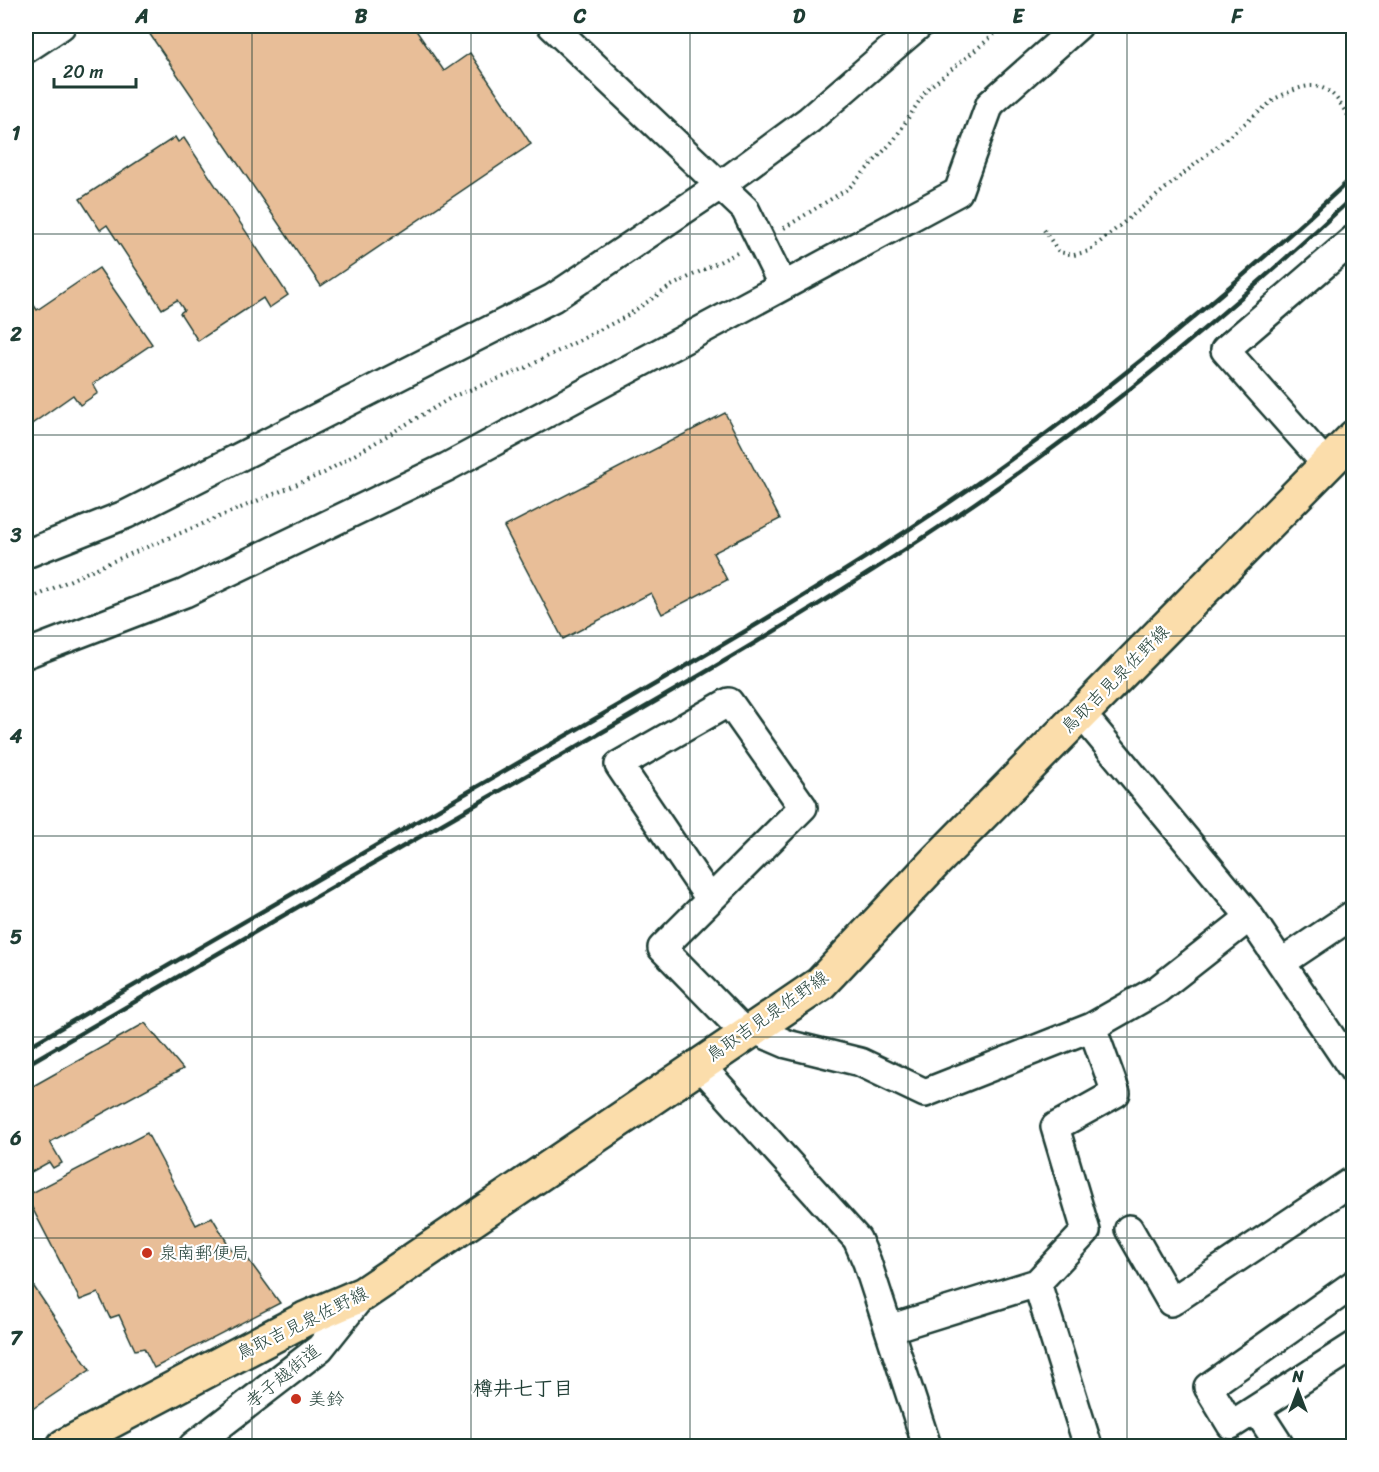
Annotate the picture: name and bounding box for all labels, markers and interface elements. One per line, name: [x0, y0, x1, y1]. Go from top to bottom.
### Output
text: A: [134, 0, 149, 34]
text: B: [355, 0, 368, 34]
text: C: [573, 0, 587, 34]
text: D: [793, 0, 806, 34]
text: E: [1012, 0, 1025, 34]
text: F: [1231, 0, 1244, 34]
scale bar: [54, 51, 136, 89]
text: 20 m: [63, 56, 103, 88]
text: 1: [12, 116, 21, 151]
text: 2: [9, 317, 22, 352]
text: 3: [10, 518, 22, 553]
street label: 鳥取吉見泉佐野線: [1053, 617, 1177, 741]
text: 4: [9, 719, 23, 754]
text: 5: [10, 920, 22, 955]
street label: 鳥取吉見泉佐野線: [699, 962, 835, 1070]
text: 6: [9, 1121, 22, 1156]
place label: 泉南郵便局: [159, 1237, 249, 1269]
marker: 泉南郵便局: [140, 1246, 154, 1260]
street label: 鳥取吉見泉佐野線: [230, 1277, 374, 1369]
text: 7: [10, 1321, 23, 1356]
street label: 孝子越街道: [238, 1335, 328, 1417]
north arrow: [1268, 1361, 1328, 1421]
text: N: [1291, 1362, 1304, 1391]
district label: 樽井七丁目: [473, 1371, 573, 1406]
place label: 美鈴: [308, 1383, 344, 1415]
marker: 美鈴: [289, 1392, 303, 1406]

